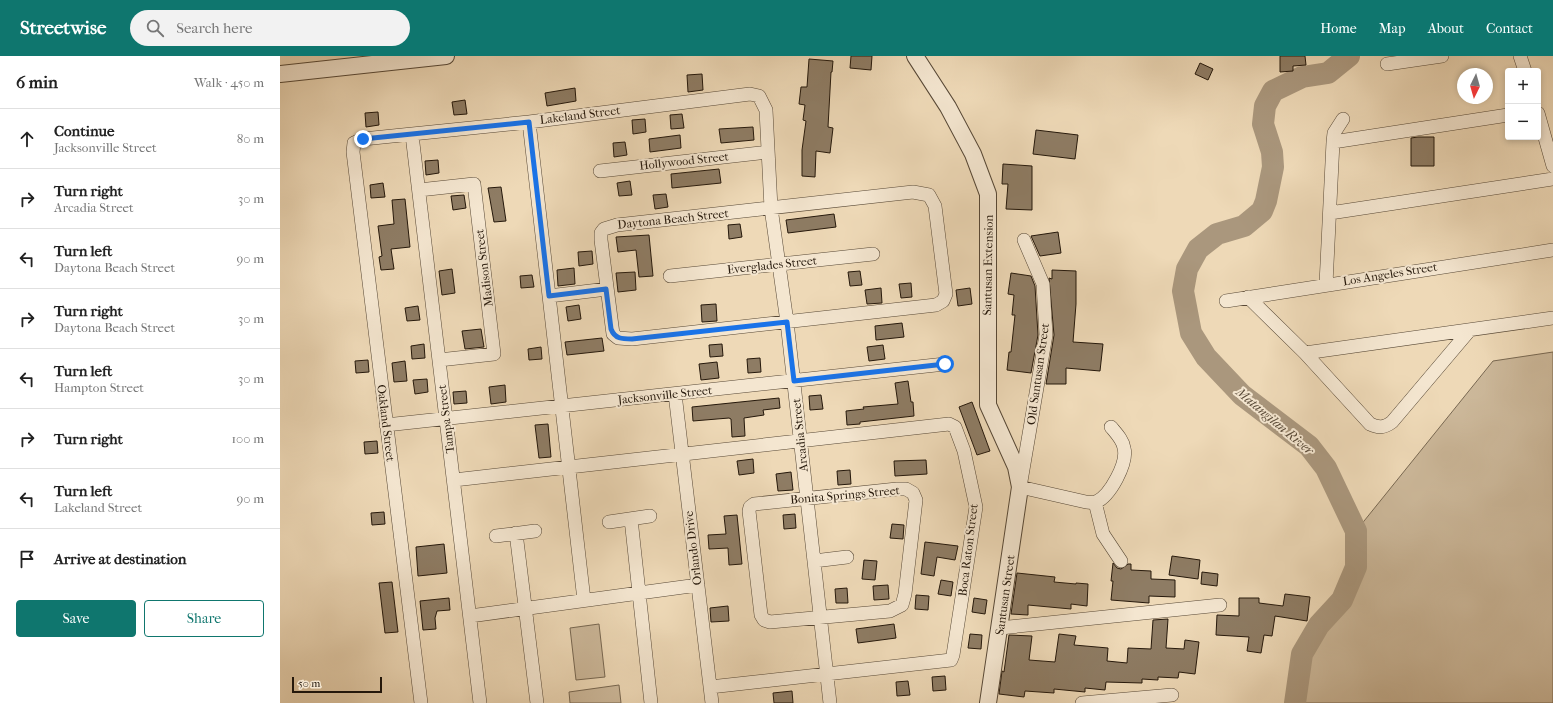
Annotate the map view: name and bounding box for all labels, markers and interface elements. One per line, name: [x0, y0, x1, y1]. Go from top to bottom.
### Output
search box: [130, 10, 410, 46]
text: Streetwise: [20, 17, 106, 39]
icon: search: [144, 17, 166, 39]
text: Search here: [176, 19, 252, 37]
text: Home: [1320, 20, 1357, 37]
text: Map: [1379, 20, 1406, 37]
text: About: [1428, 20, 1464, 37]
text: Contact: [1486, 20, 1533, 37]
north arrow: [1457, 68, 1493, 104]
map controls: [1505, 68, 1541, 140]
button: +: [1505, 68, 1541, 104]
text: 6 min: [16, 72, 58, 92]
text: Walk · 450 m: [194, 75, 264, 90]
street label: Lakeland Street: [539, 103, 622, 127]
button: −: [1505, 104, 1541, 140]
text: Continue: [54, 122, 114, 140]
icon: ahead: [16, 128, 38, 150]
route end: [354, 130, 372, 148]
text: 80 m: [237, 131, 264, 146]
text: Jacksonville Street: [54, 140, 157, 155]
street label: Hollywood Street: [639, 149, 730, 173]
text: Turn right: [54, 182, 123, 200]
icon: right: [16, 188, 38, 210]
text: 30 m: [238, 191, 264, 206]
text: Arcadia Street: [54, 200, 134, 215]
street label: Daytona Beach Street: [617, 206, 730, 232]
street label: Santusan Extension: [980, 214, 996, 316]
street label: Madison Street: [472, 228, 496, 308]
text: Turn left: [54, 242, 112, 260]
icon: left: [16, 248, 38, 270]
text: 90 m: [236, 251, 264, 266]
street label: Everglades Street: [726, 253, 818, 277]
text: Daytona Beach Street: [54, 260, 175, 275]
street label: Los Angeles Street: [1342, 260, 1439, 288]
text: Turn right: [54, 302, 123, 320]
icon: right: [16, 308, 38, 330]
text: 30 m: [238, 311, 264, 326]
text: Daytona Beach Street: [54, 320, 175, 335]
street label: Old Santusan Street: [1024, 321, 1052, 426]
route start: [936, 355, 954, 373]
text: Turn left: [54, 362, 112, 380]
icon: left: [16, 368, 38, 390]
text: 30 m: [238, 371, 264, 386]
text: Hampton Street: [54, 380, 144, 395]
street label: Tampa Street: [435, 383, 457, 454]
street label: Jacksonville Street: [616, 383, 714, 407]
street label: Oakland Street: [374, 384, 398, 463]
water label: Matangilan River: [1233, 384, 1318, 458]
street label: Arcadia Street: [789, 397, 811, 473]
icon: right: [16, 428, 38, 450]
text: Turn right: [54, 430, 123, 448]
text: 100 m: [231, 431, 264, 446]
text: Turn left: [54, 482, 112, 500]
street label: Bonita Springs Street: [790, 483, 901, 507]
icon: left: [16, 488, 38, 510]
text: 90 m: [236, 491, 264, 506]
text: Lakeland Street: [54, 500, 142, 515]
street label: Boca Raton Street: [955, 502, 981, 597]
street label: Orlando Drive: [681, 510, 705, 586]
icon: arrive: [16, 548, 38, 570]
text: Arrive at destination: [54, 550, 186, 568]
street label: Santusan Street: [992, 553, 1018, 636]
button: Save: [16, 600, 136, 637]
button: Share: [144, 600, 264, 637]
scale bar: [292, 675, 382, 694]
text: 50 m: [298, 677, 320, 690]

